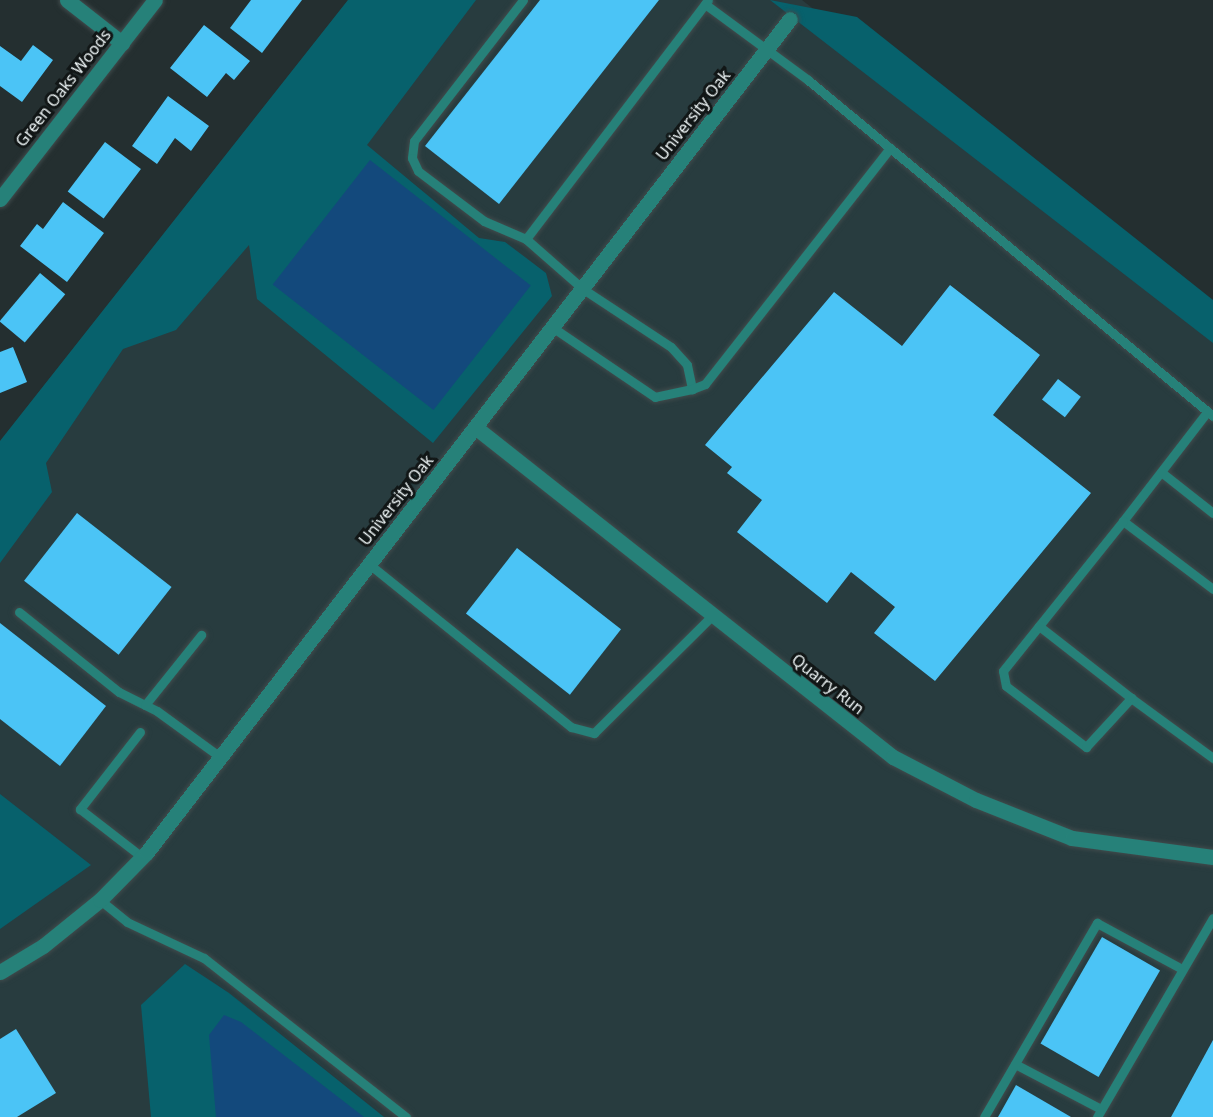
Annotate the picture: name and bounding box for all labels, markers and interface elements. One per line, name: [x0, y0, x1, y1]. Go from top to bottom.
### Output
street label: Green Oaks Woods: [11, 26, 115, 150]
street label: University Oak: [652, 66, 734, 164]
street label: University Oak: [355, 451, 437, 549]
street label: Quarry Run: [788, 650, 868, 718]

